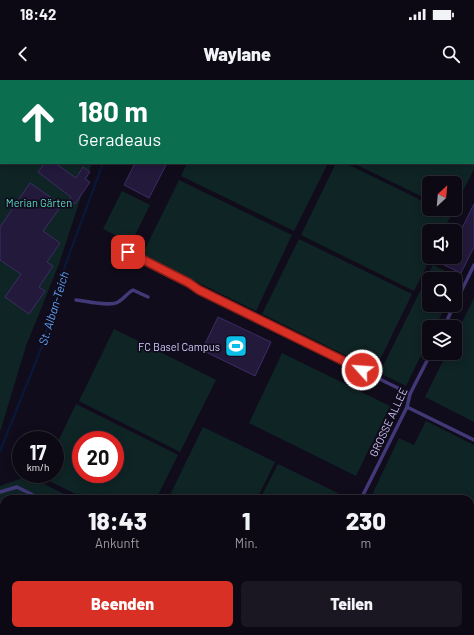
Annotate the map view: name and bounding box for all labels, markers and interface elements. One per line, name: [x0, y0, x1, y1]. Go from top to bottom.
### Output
text: 18:42: [20, 5, 56, 23]
icon: back: [12, 43, 34, 65]
text: Waylane: [203, 43, 271, 65]
icon: search: [440, 43, 462, 65]
text: 180 m: [78, 94, 148, 128]
icon: ahead: [12, 96, 64, 148]
text: Geradeaus: [78, 128, 161, 150]
north arrow: [422, 176, 462, 216]
map controls: [422, 176, 462, 360]
park label: Merian Gärten: [6, 196, 72, 209]
button: sound: [422, 224, 462, 264]
pin: [111, 235, 145, 269]
icon: arrive: [117, 241, 139, 263]
water label: St. Alban-Teich: [35, 269, 71, 347]
button: search: [422, 272, 462, 312]
button: layers: [422, 320, 462, 360]
sports icon: FC Basel Campus: [223, 333, 249, 359]
place label: FC Basel Campus: [138, 340, 220, 353]
position arrow: [341, 349, 383, 391]
street label: GROSSE ALLEE: [366, 385, 410, 459]
speed limit sign: 20: [72, 431, 124, 483]
text: 17: [29, 440, 46, 464]
text: km/h: [27, 461, 49, 473]
text: 18:43: [88, 506, 147, 535]
text: 1: [242, 506, 251, 535]
text: 230: [346, 506, 386, 535]
text: Ankunft: [95, 535, 140, 551]
text: Min.: [235, 535, 258, 551]
text: m: [361, 535, 371, 551]
button: Beenden: [12, 581, 233, 627]
button: Teilen: [241, 581, 462, 627]

